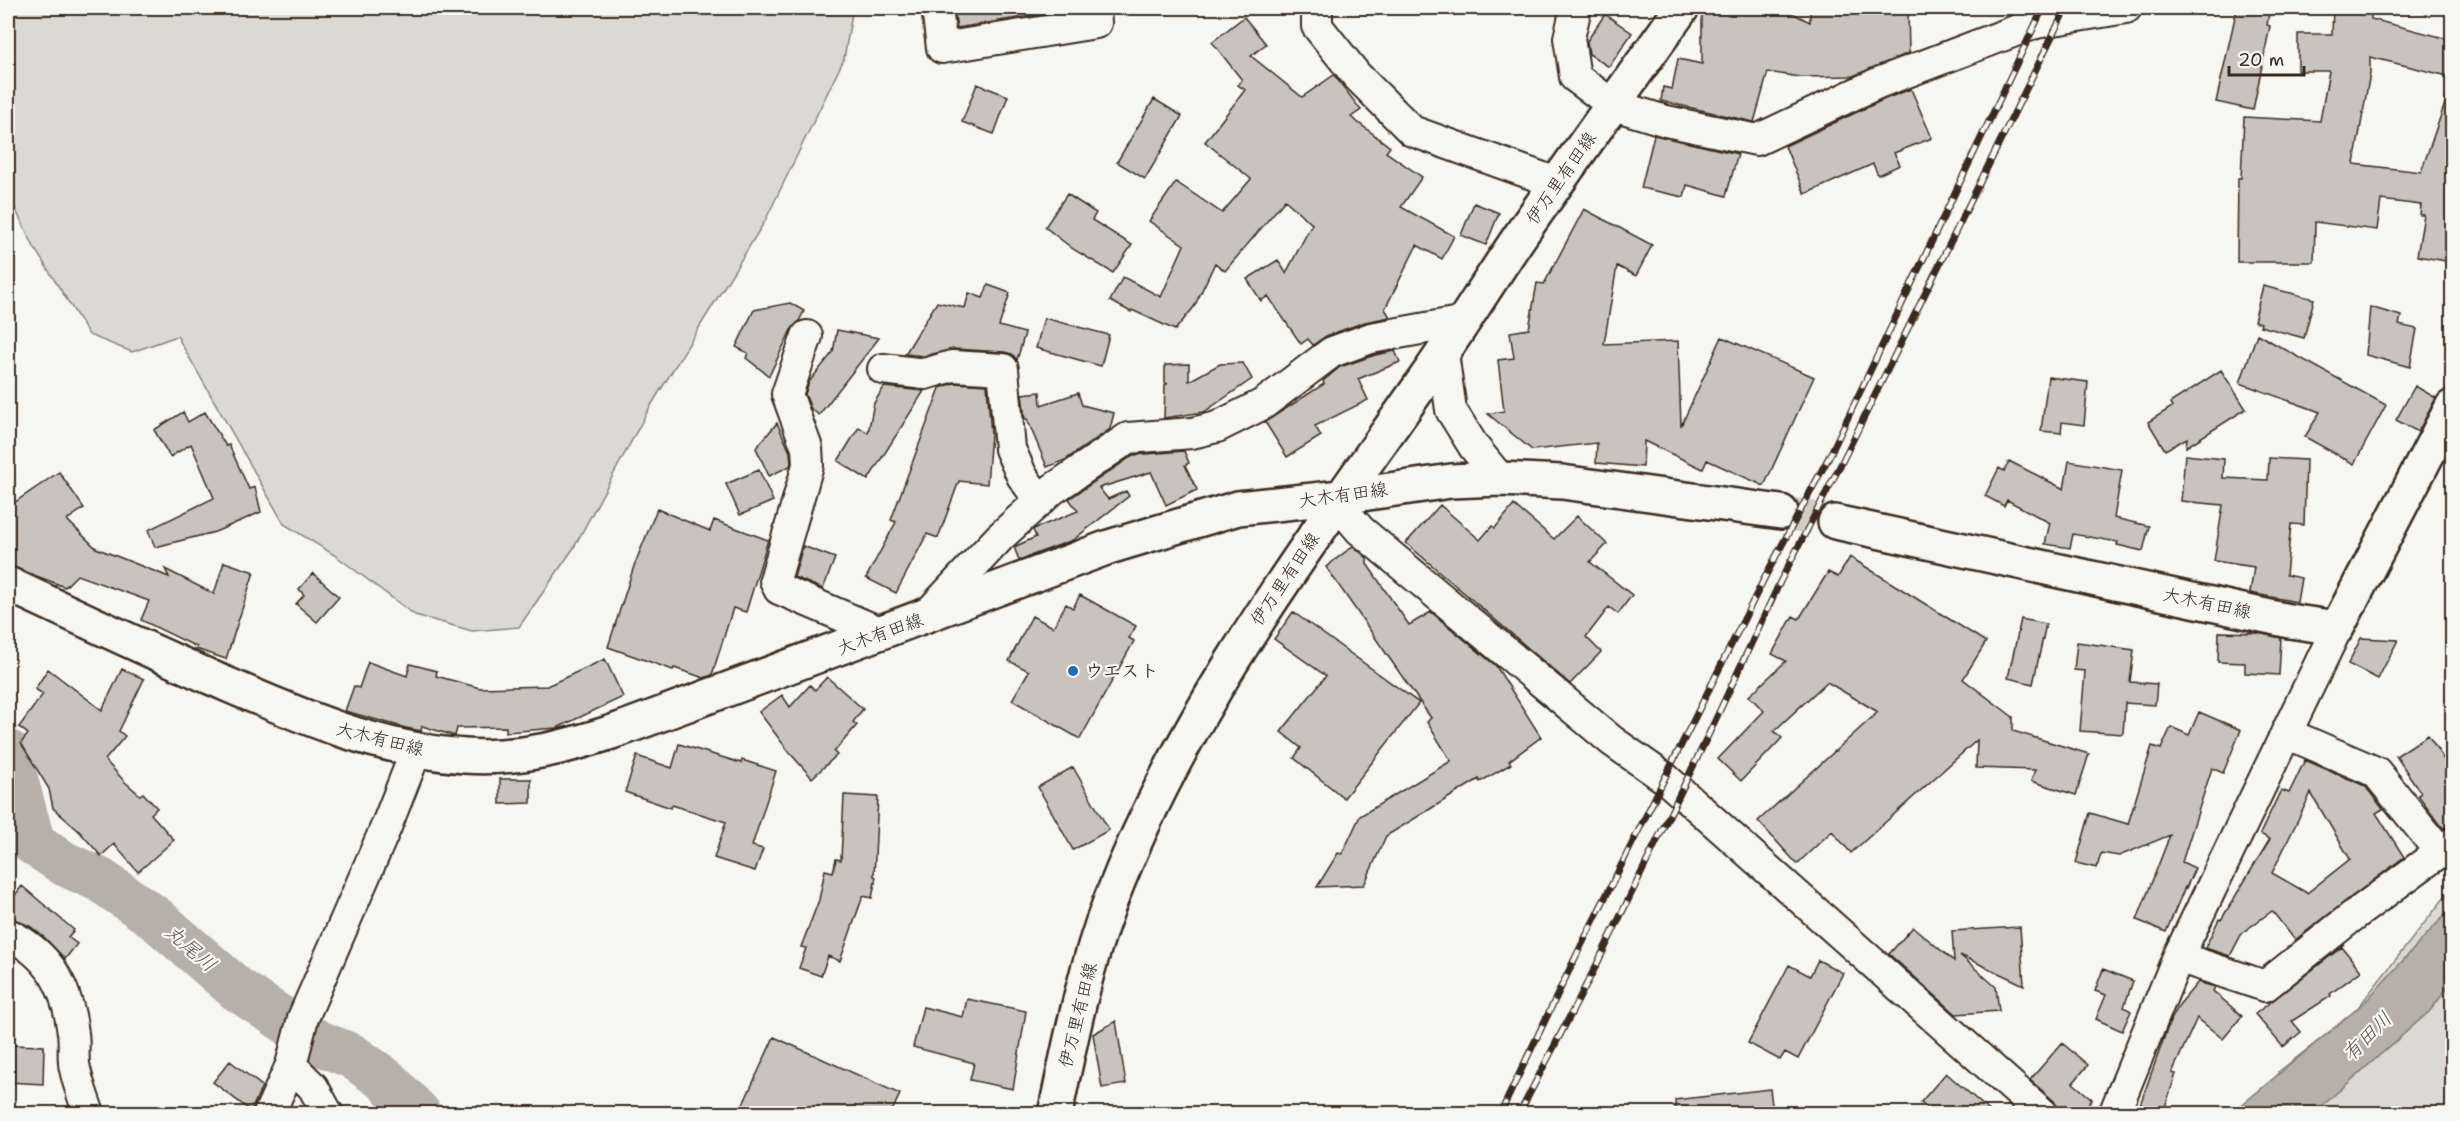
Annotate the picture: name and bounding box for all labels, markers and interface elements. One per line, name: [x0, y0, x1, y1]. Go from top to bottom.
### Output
scale bar: [2229, 39, 2304, 77]
text: 20 m: [2238, 48, 2284, 72]
street label: 伊万里有田線: [1520, 127, 1602, 229]
street label: 大木有田線: [1297, 477, 1389, 513]
street label: 伊万里有田線: [1245, 528, 1325, 630]
street label: 大木有田線: [2160, 582, 2254, 624]
street label: 大木有田線: [834, 607, 926, 661]
place label: ウエスト: [1085, 659, 1158, 683]
marker: ウエスト: [1066, 664, 1080, 678]
street label: 大木有田線: [333, 716, 427, 762]
water label: 丸尾川: [160, 919, 222, 977]
street label: 伊万里有田線: [1053, 960, 1103, 1070]
water label: 有田川: [2337, 1006, 2397, 1066]

